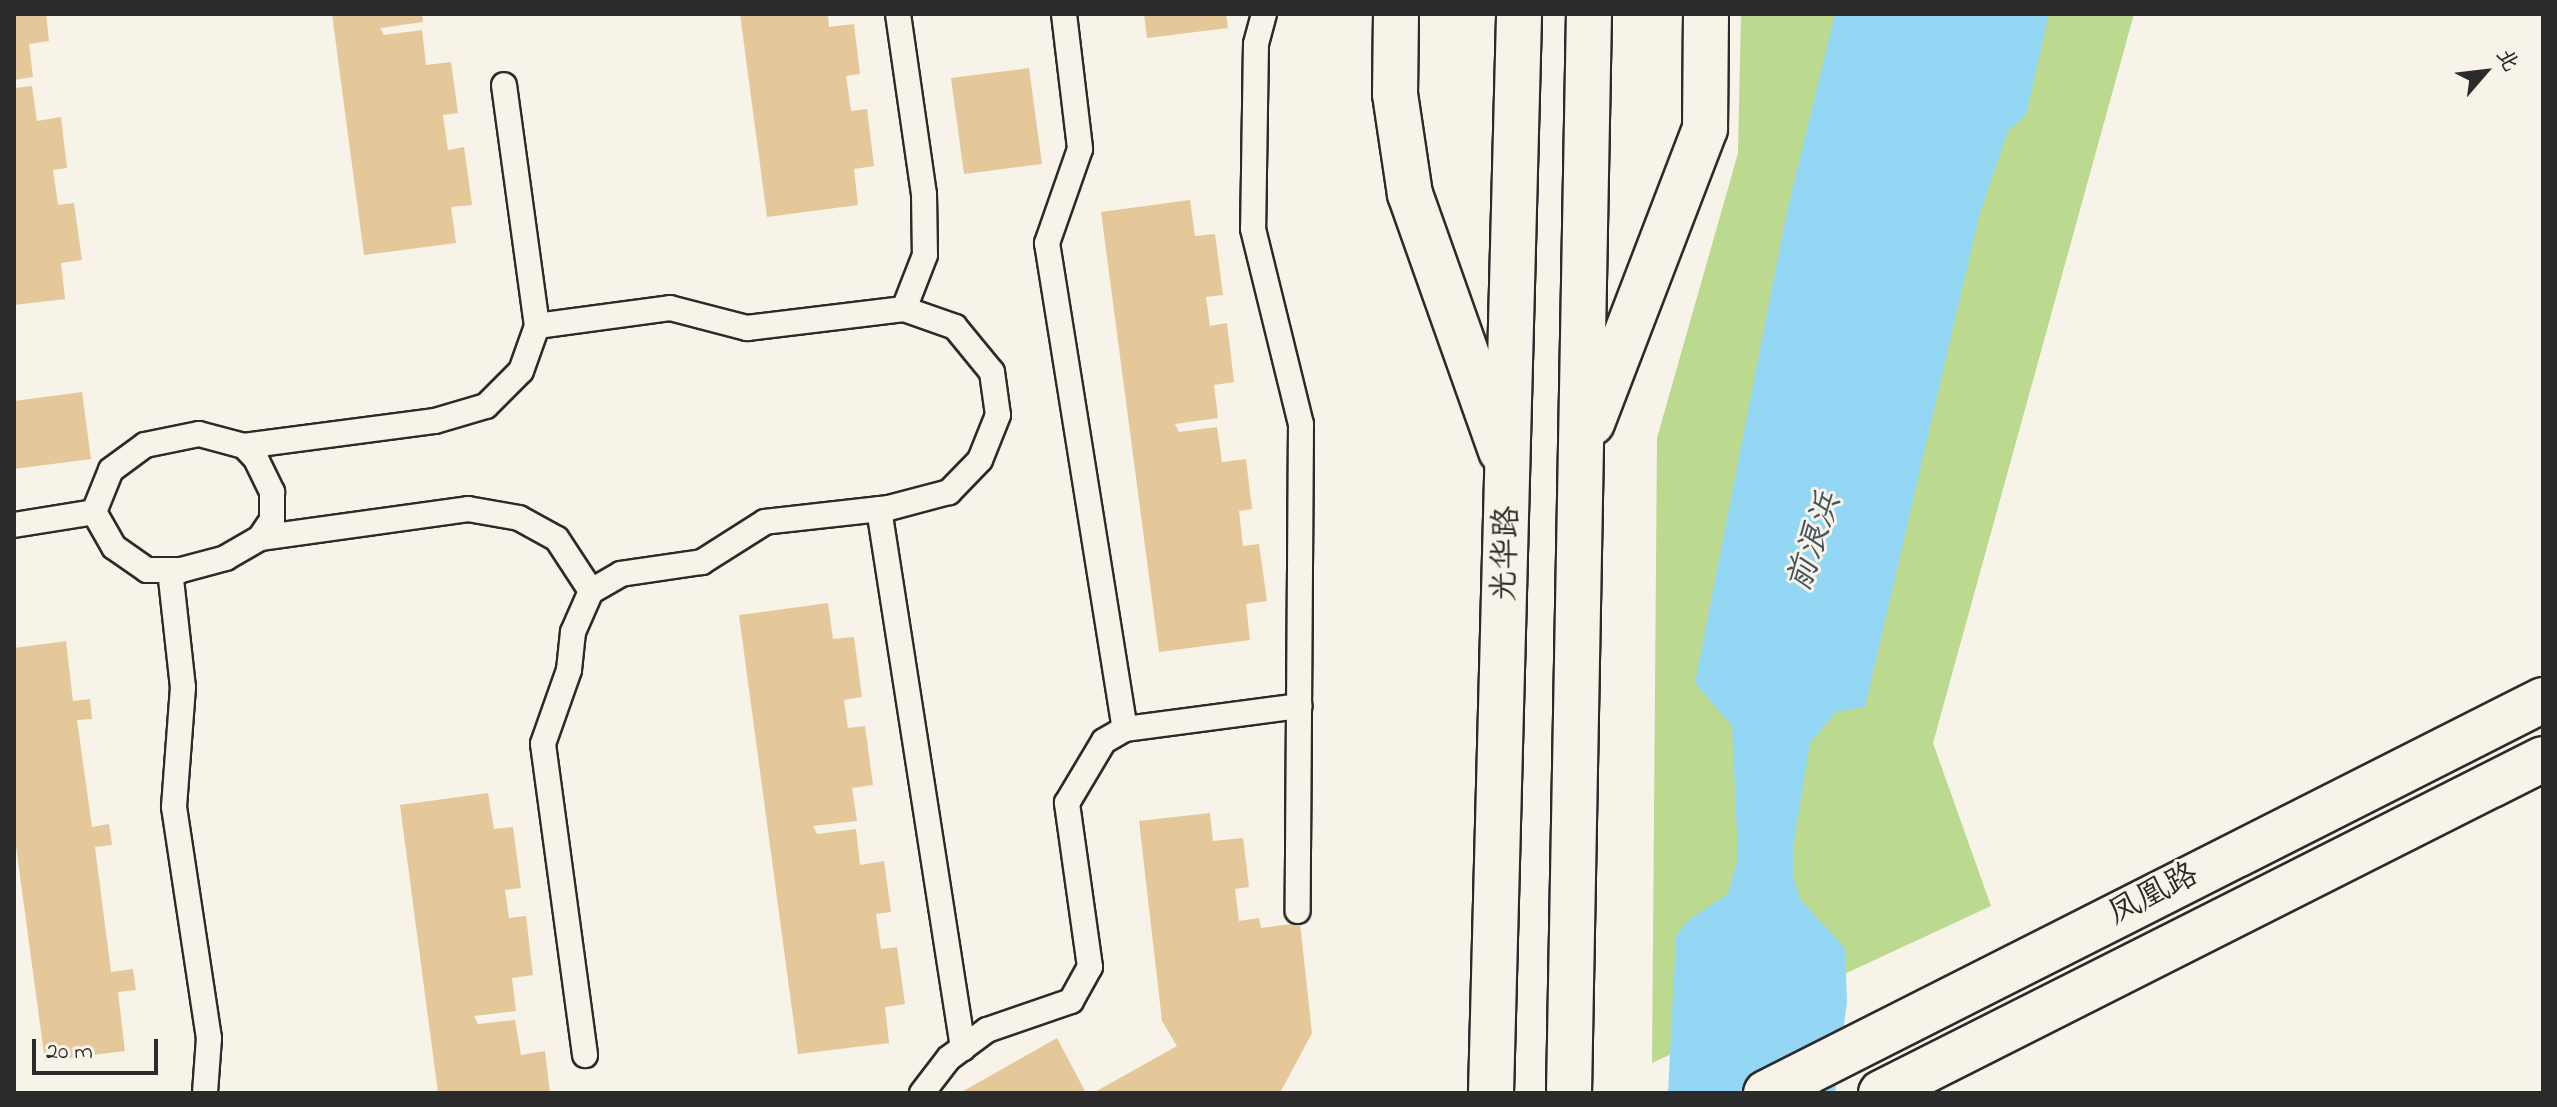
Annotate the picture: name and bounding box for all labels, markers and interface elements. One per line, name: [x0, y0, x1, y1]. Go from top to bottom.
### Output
north arrow: [2445, 32, 2525, 112]
text: 北: [2487, 43, 2525, 78]
water label: 前浪浜: [1780, 488, 1852, 598]
street label: 光华路: [1487, 505, 1529, 603]
street label: 凤凰路: [2103, 857, 2205, 935]
scale bar: [36, 1023, 162, 1073]
text: 20 m: [46, 1035, 93, 1070]

